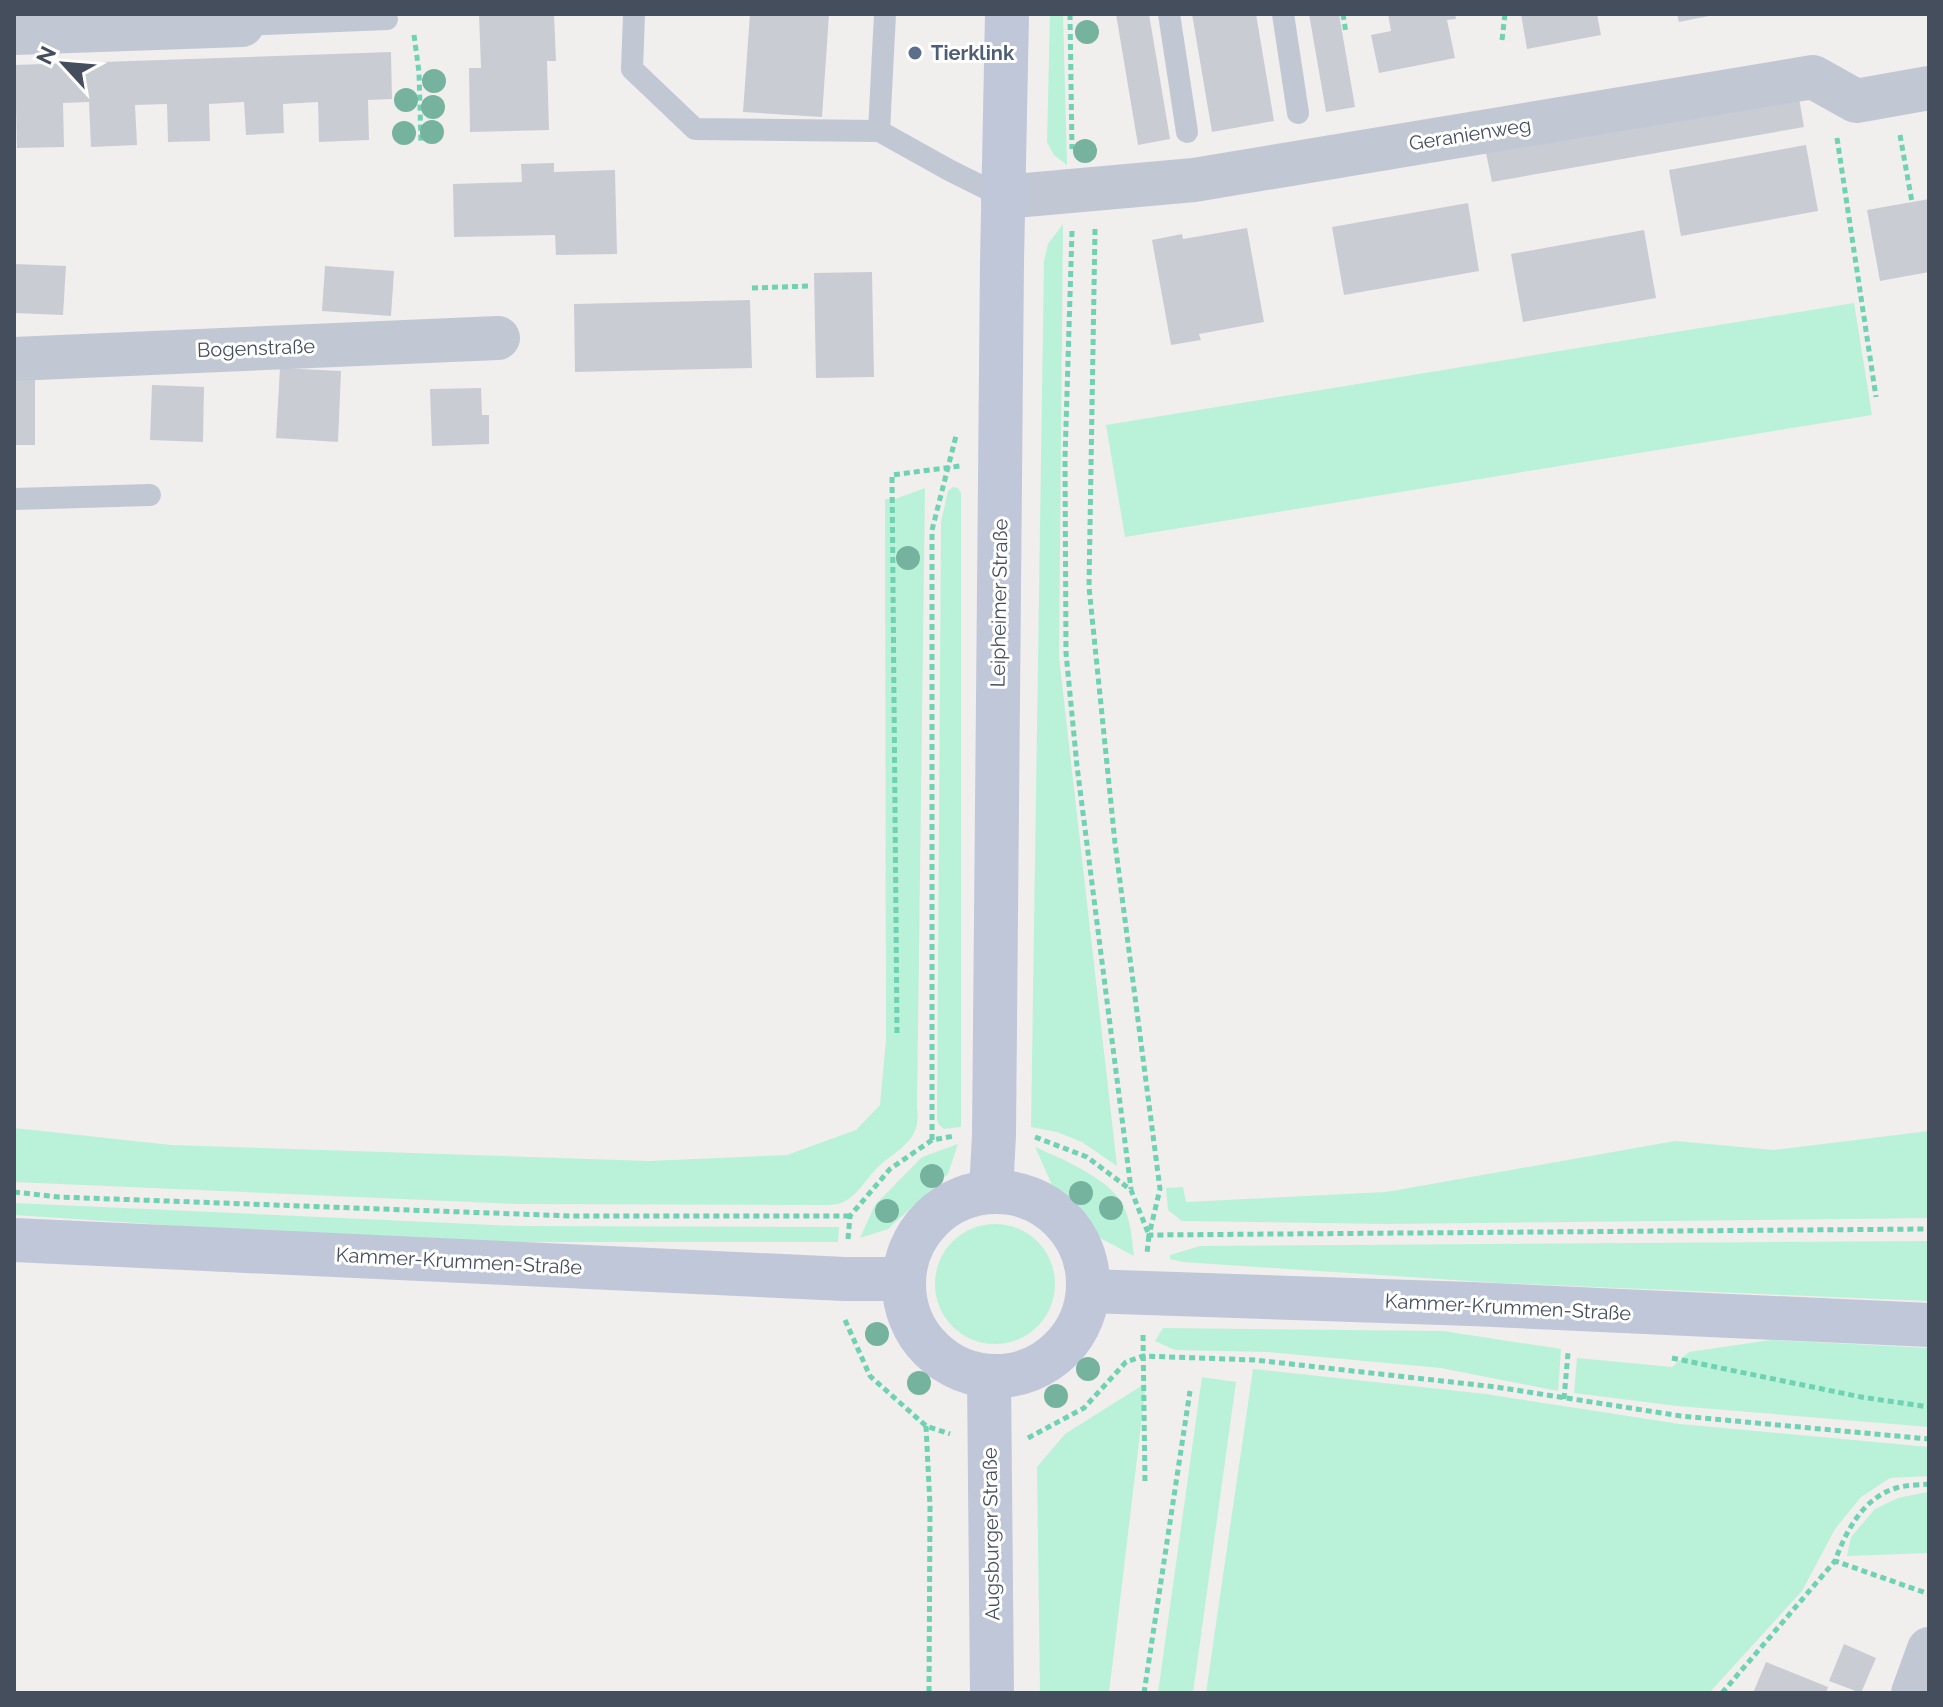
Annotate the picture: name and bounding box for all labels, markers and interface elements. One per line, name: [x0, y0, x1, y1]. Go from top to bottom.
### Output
north arrow: [24, 24, 104, 104]
place label: Tierklink: [931, 41, 1015, 65]
text: N: [31, 42, 61, 68]
marker: Tierklink: [906, 44, 924, 62]
street label: Geranienweg: [1407, 113, 1533, 155]
street label: Bogenstraße: [197, 334, 316, 362]
street label: Leipheimer Straße: [986, 518, 1012, 688]
street label: Kammer-Krummen-Straße: [335, 1243, 583, 1279]
street label: Kammer-Krummen-Straße: [1384, 1289, 1632, 1325]
street label: Augsburger Straße: [977, 1447, 1005, 1621]

